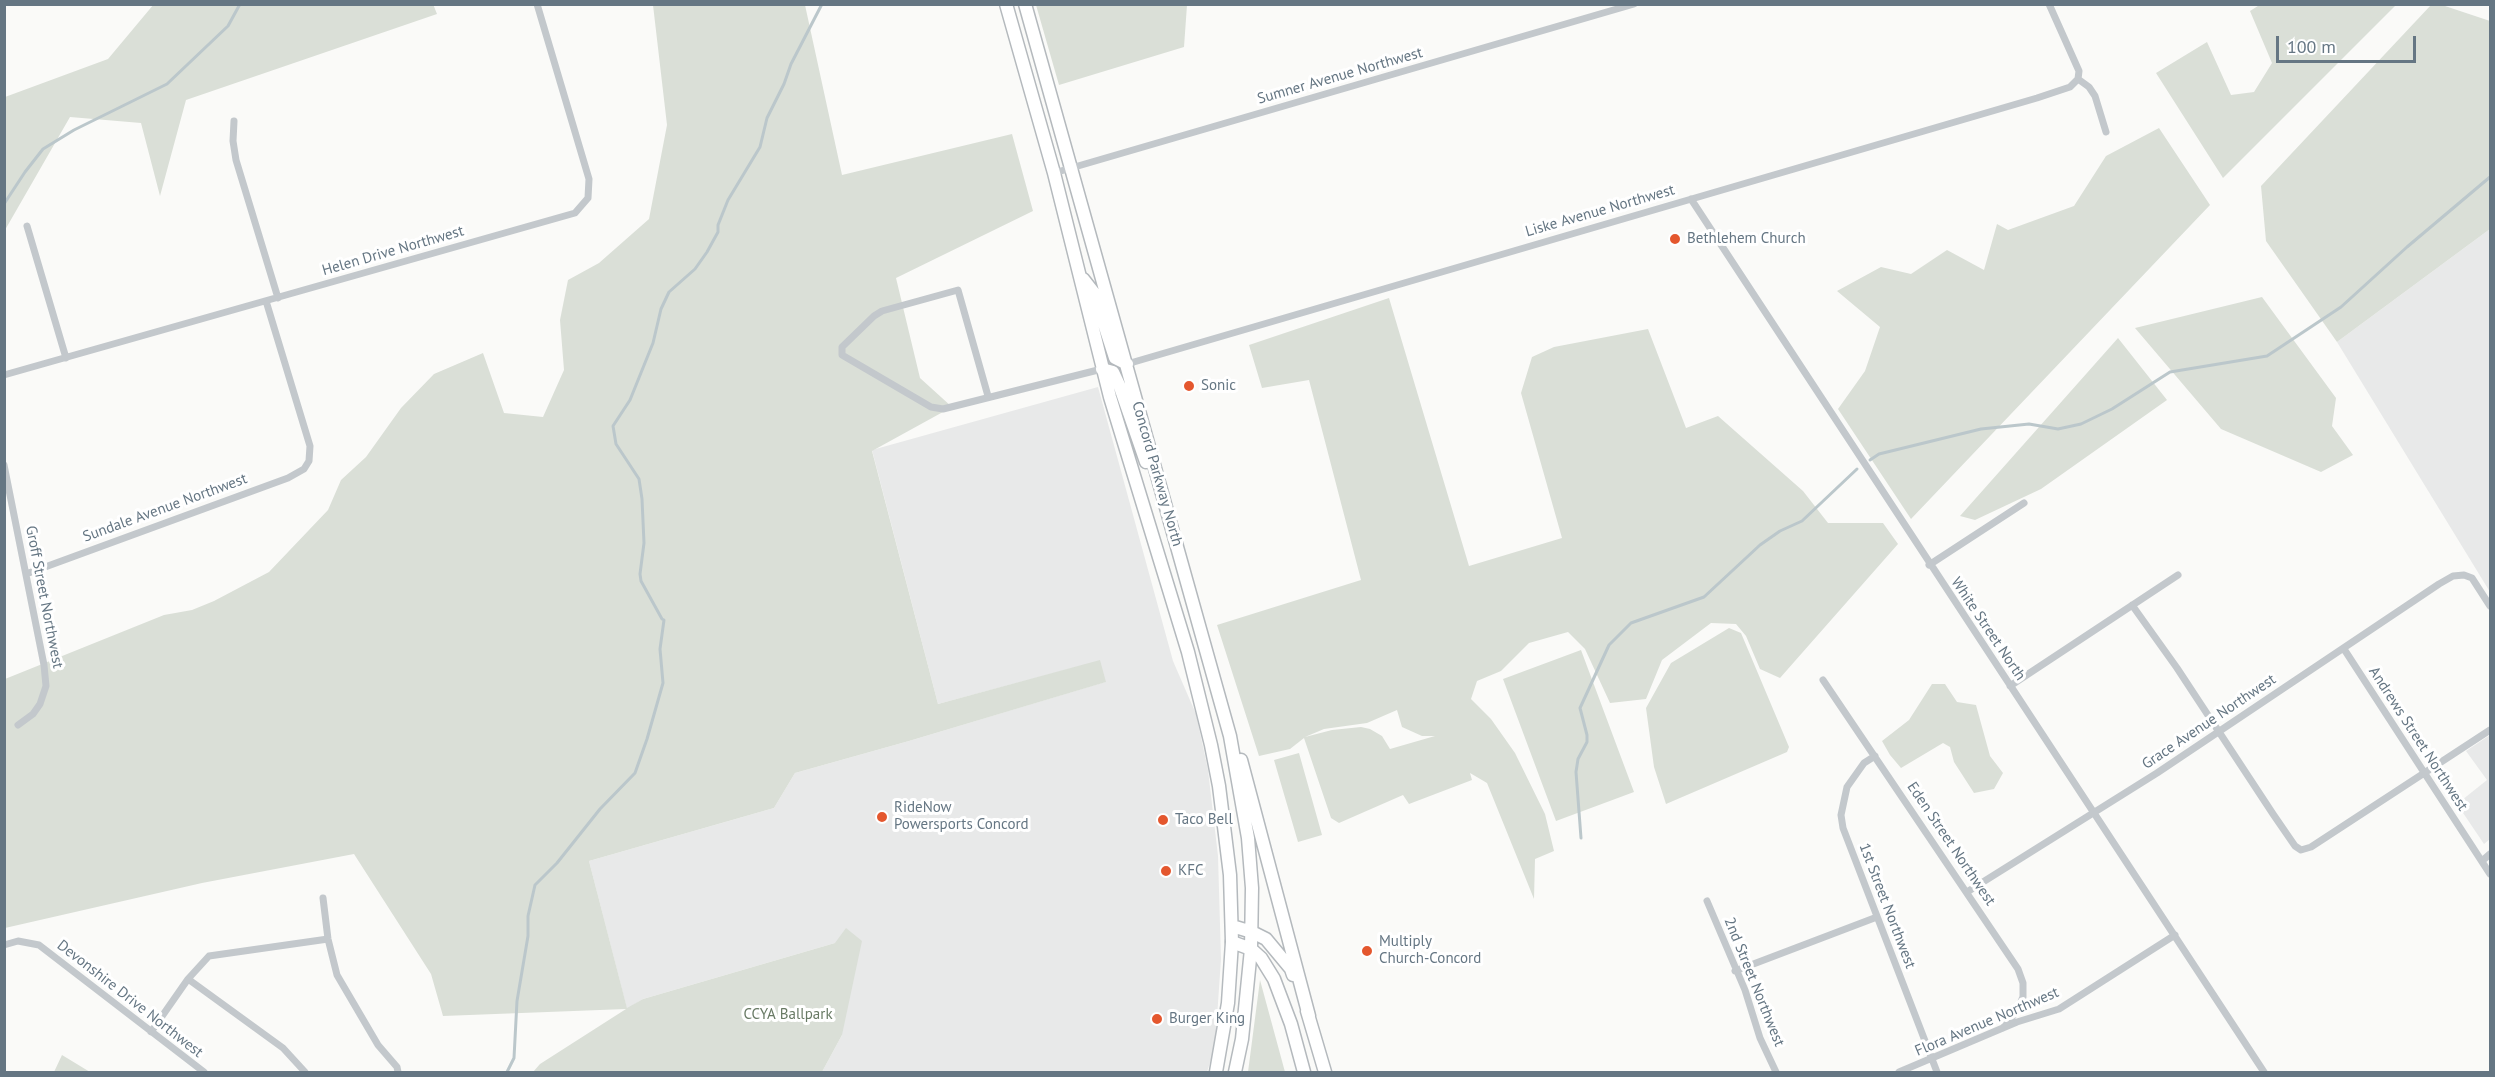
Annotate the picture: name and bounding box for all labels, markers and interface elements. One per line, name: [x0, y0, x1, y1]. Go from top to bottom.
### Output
scale bar: [2279, 24, 2418, 62]
text: 100 m: [2287, 35, 2336, 58]
street label: Sumner Avenue Northwest: [1255, 44, 1425, 108]
street label: Liske Avenue Northwest: [1523, 181, 1677, 241]
street label: Helen Drive Northwest: [320, 222, 466, 280]
place label: Bethlehem Church: [1687, 230, 1806, 248]
marker: Bethlehem Church: [1668, 232, 1682, 246]
place label: Sonic: [1201, 377, 1236, 395]
marker: Sonic: [1182, 379, 1196, 393]
street label: Concord Parkway North: [1128, 399, 1186, 549]
street label: Sundale Avenue Northwest: [80, 470, 250, 546]
street label: Groff Street Northwest: [21, 524, 67, 670]
street label: White Street North: [1947, 574, 2029, 684]
street label: Andrews Street Northwest: [2365, 664, 2471, 814]
street label: Grace Avenue Northwest: [2139, 671, 2279, 773]
street label: Eden Street Northwest: [1903, 779, 1999, 909]
place label: RideNow Powersports Concord: [894, 799, 1029, 834]
marker: RideNow Powersports Concord: [875, 810, 889, 824]
place label: Taco Bell: [1175, 811, 1233, 829]
marker: Taco Bell: [1156, 813, 1170, 827]
street label: 1st Street Northwest: [1855, 841, 1919, 971]
place label: KFC: [1178, 862, 1203, 880]
marker: KFC: [1159, 864, 1173, 878]
street label: 2nd Street Northwest: [1720, 915, 1788, 1049]
place label: Multiply Church-Concord: [1379, 933, 1481, 968]
street label: Devonshire Drive Northwest: [53, 936, 207, 1062]
marker: Multiply Church-Concord: [1360, 944, 1374, 958]
street label: Flora Avenue Northwest: [1912, 984, 2062, 1060]
park label: CCYA Ballpark: [743, 1006, 833, 1024]
place label: Burger King: [1169, 1010, 1245, 1028]
marker: Burger King: [1150, 1012, 1164, 1026]

